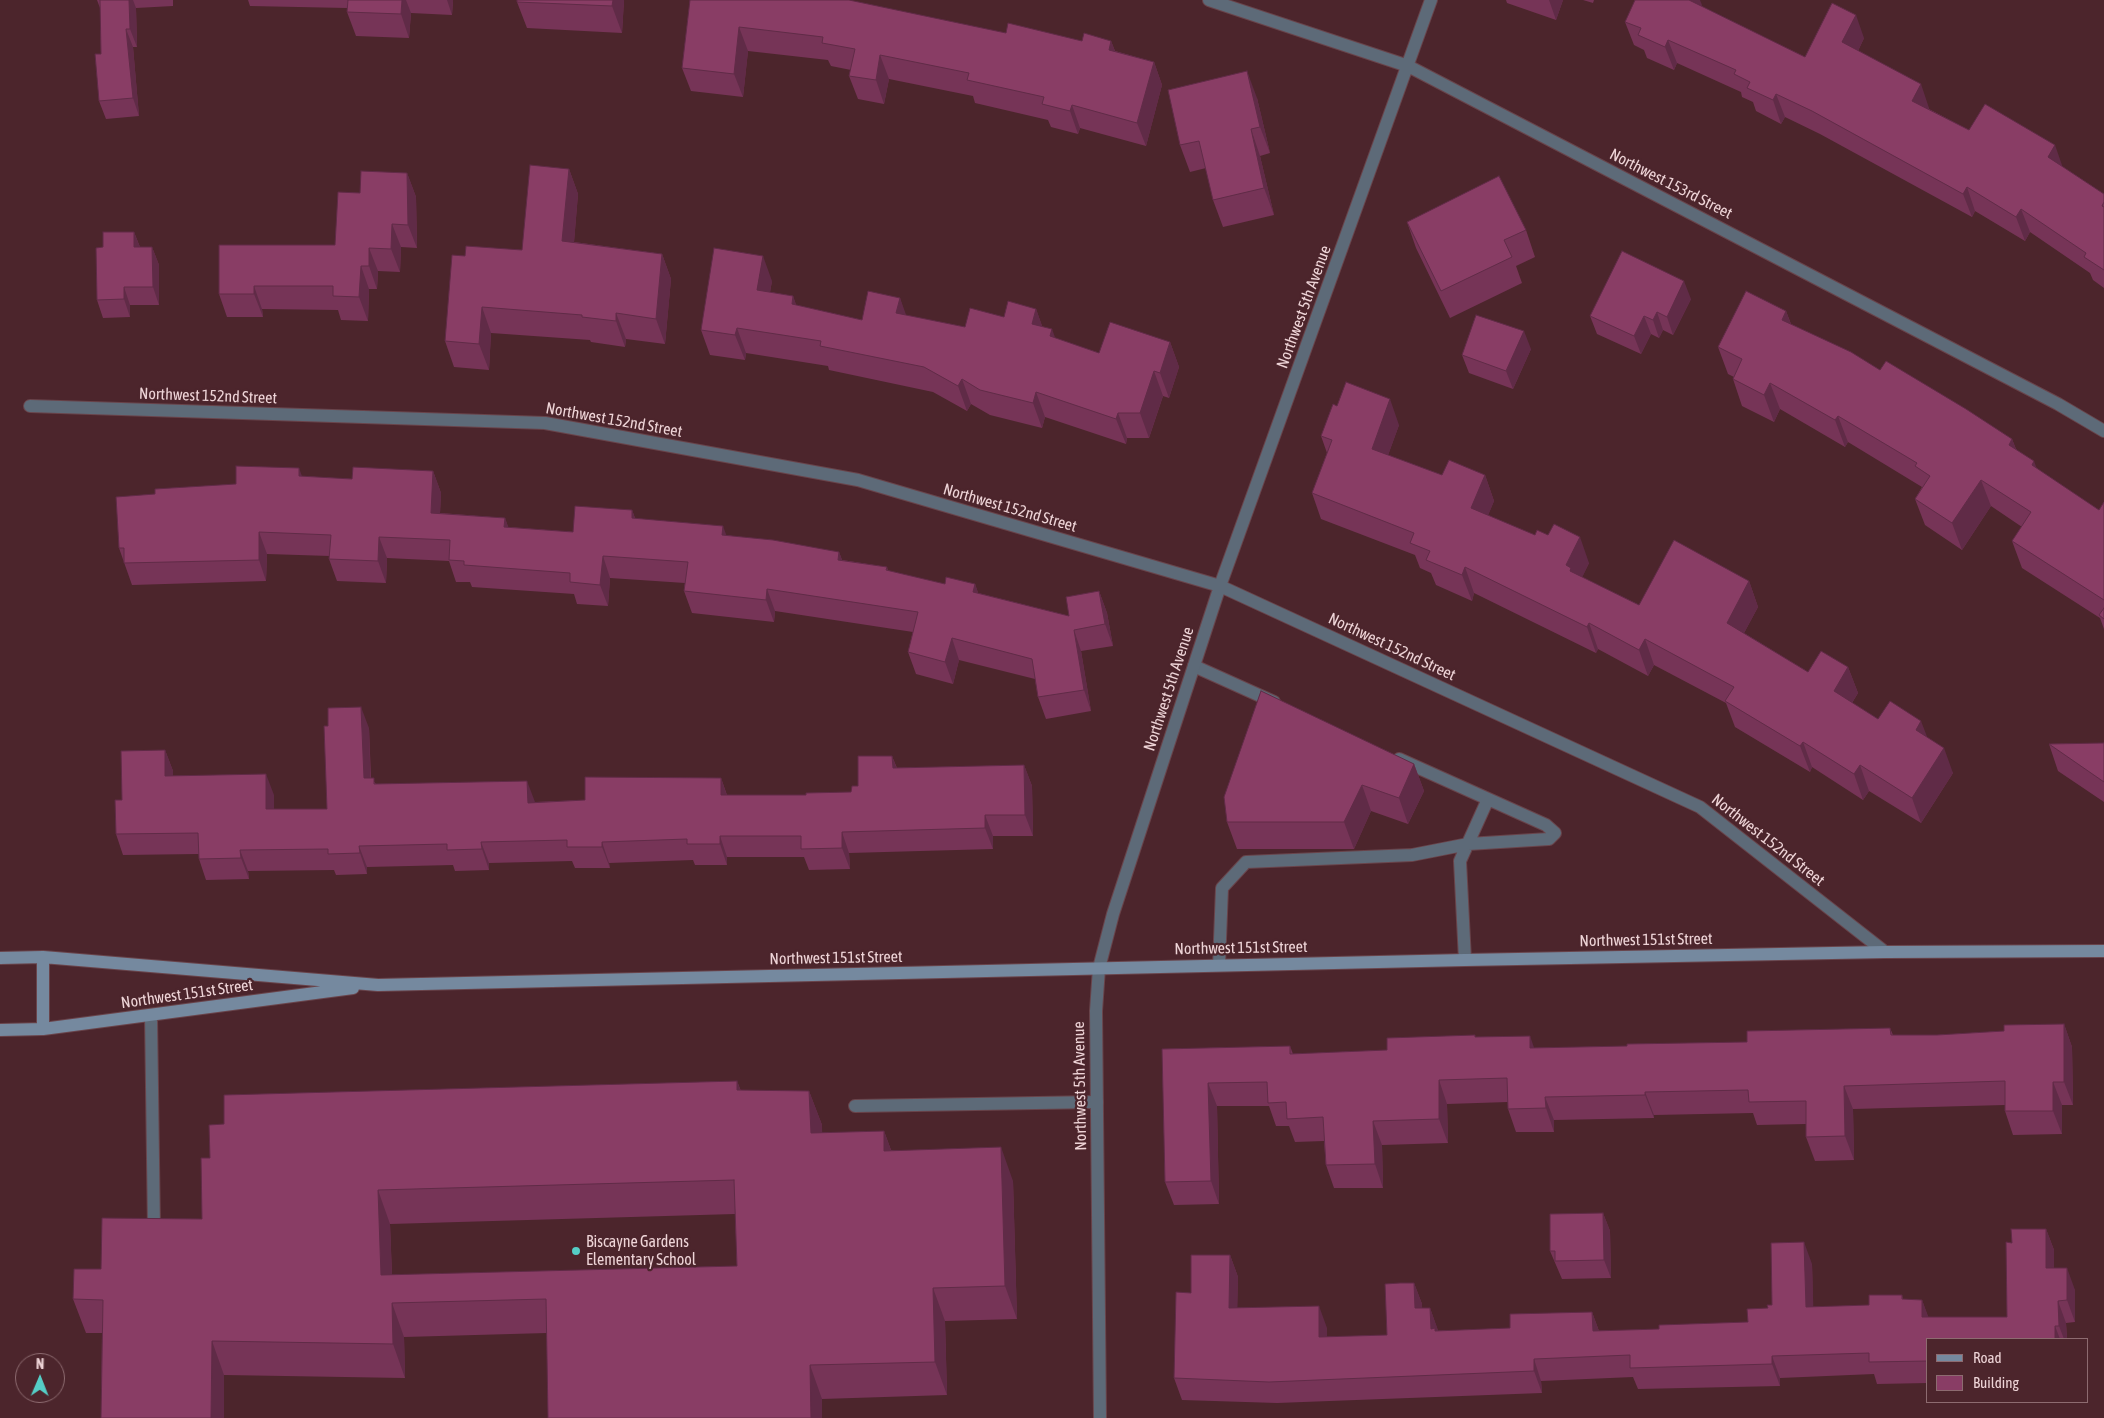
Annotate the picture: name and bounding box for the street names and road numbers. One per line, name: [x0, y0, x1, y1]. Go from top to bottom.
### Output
street label: Northwest 153rd Street: [1606, 145, 1736, 223]
street label: Northwest 5th Avenue: [1273, 243, 1335, 371]
street label: Northwest 152nd Street: [139, 384, 277, 408]
street label: Northwest 152nd Street: [544, 399, 684, 441]
street label: Northwest 152nd Street: [941, 480, 1079, 536]
street label: Northwest 152nd Street: [1325, 609, 1459, 685]
street label: Northwest 5th Avenue: [1140, 625, 1198, 753]
street label: Northwest 152nd Street: [1708, 790, 1828, 890]
street label: Northwest 151st Street: [1579, 929, 1713, 951]
street label: Northwest 151st Street: [1174, 937, 1308, 959]
street label: Northwest 151st Street: [769, 947, 903, 969]
street label: Northwest 151st Street: [120, 975, 254, 1013]
street label: Northwest 5th Avenue: [1069, 1021, 1091, 1151]

